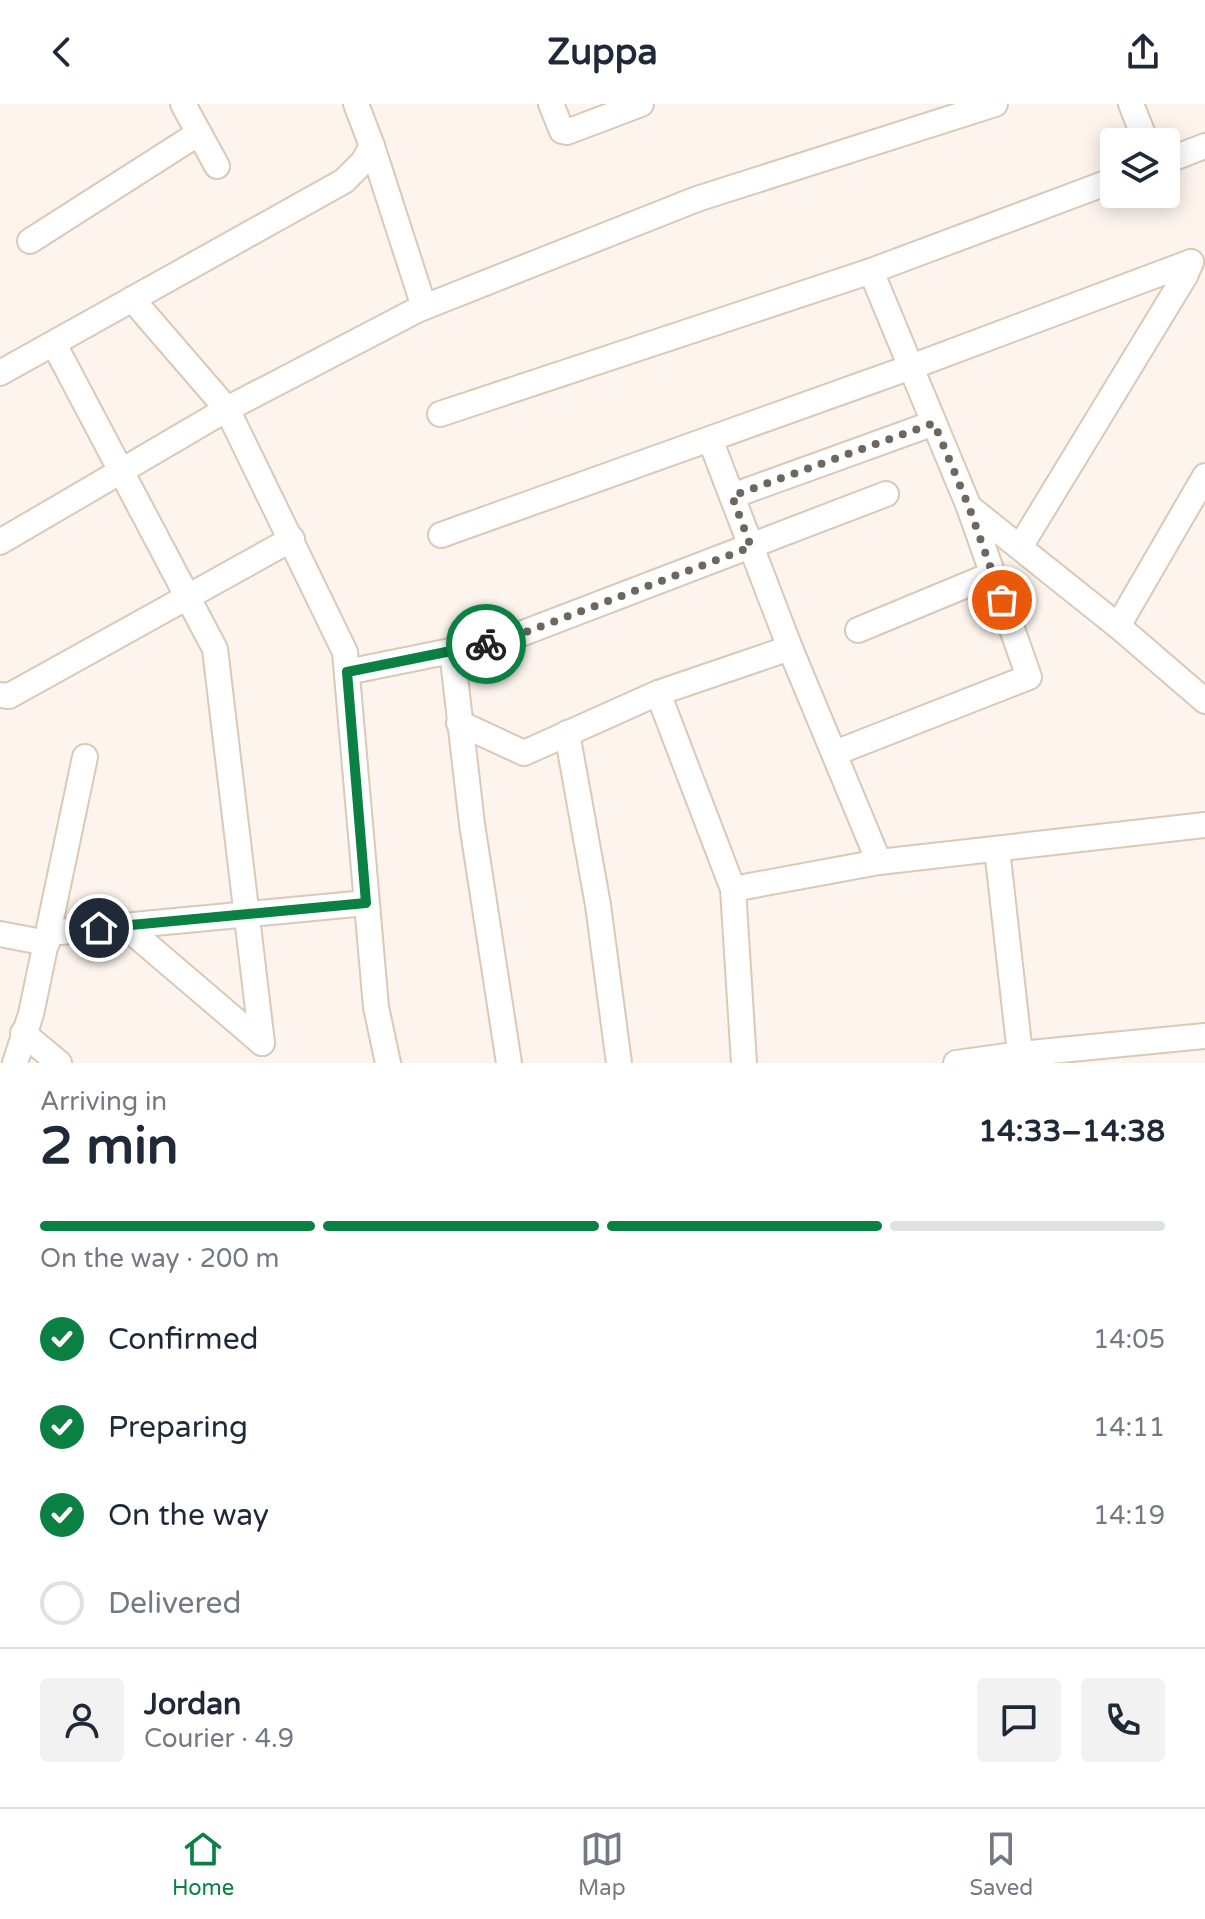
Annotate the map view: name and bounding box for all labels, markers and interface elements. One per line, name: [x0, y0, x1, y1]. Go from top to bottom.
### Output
icon: back: [40, 30, 84, 74]
icon: share: [1121, 30, 1165, 74]
text: Zuppa: [547, 31, 658, 74]
map controls: [1100, 128, 1180, 208]
button: layers: [1100, 128, 1180, 208]
pin: [968, 566, 1036, 634]
icon: bag: [980, 578, 1024, 622]
courier: [446, 604, 526, 684]
icon: bike: [464, 622, 508, 666]
pin: [65, 894, 133, 962]
icon: home: [77, 906, 121, 950]
text: Arriving in: [40, 1086, 167, 1117]
text: 14:33–14:38: [978, 1113, 1165, 1150]
text: 2 min: [40, 1115, 179, 1178]
text: On the way · 200 m: [40, 1243, 279, 1274]
icon: check: [40, 1317, 84, 1361]
text: Confirmed: [108, 1321, 259, 1358]
text: 14:05: [1093, 1324, 1165, 1355]
icon: check: [40, 1405, 84, 1449]
text: Preparing: [108, 1409, 248, 1446]
text: 14:11: [1093, 1412, 1165, 1443]
icon: check: [40, 1493, 84, 1537]
text: On the way: [108, 1497, 269, 1534]
text: 14:19: [1093, 1500, 1165, 1531]
text: Delivered: [108, 1585, 242, 1622]
button: person: [40, 1678, 124, 1762]
button: chat: [977, 1678, 1061, 1762]
button: phone: [1081, 1678, 1165, 1762]
text: Jordan: [144, 1686, 241, 1723]
text: Courier · 4.9: [144, 1723, 294, 1754]
tab: Home: [172, 1827, 234, 1901]
tab: Map: [578, 1827, 626, 1901]
tab: Saved: [969, 1827, 1033, 1901]

